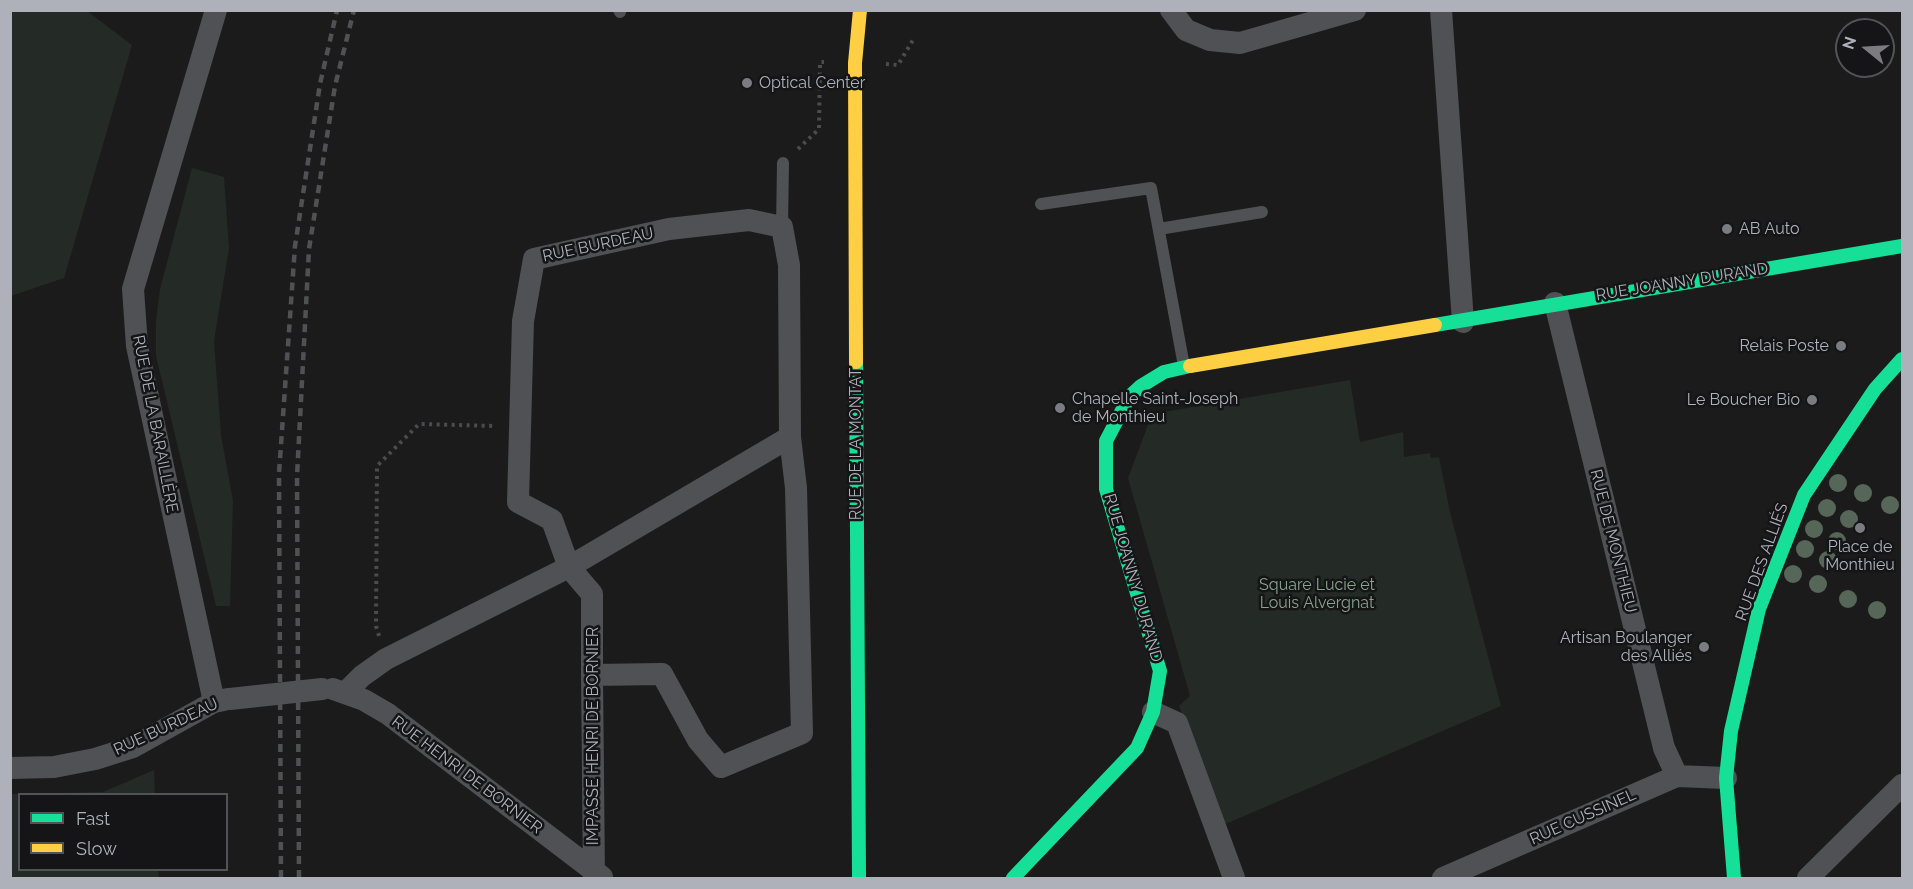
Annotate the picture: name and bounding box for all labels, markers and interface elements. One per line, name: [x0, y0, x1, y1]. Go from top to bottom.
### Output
north arrow: [1835, 18, 1895, 78]
text: N: [1838, 34, 1860, 52]
place label: Optical Center: [759, 73, 865, 93]
marker: Optical Center: [740, 76, 754, 90]
place label: AB Auto: [1739, 219, 1799, 239]
marker: AB Auto: [1720, 222, 1734, 236]
street label: RUE BURDEAU: [541, 224, 655, 266]
street label: RUE JOANNY DURAND: [1594, 259, 1770, 305]
street label: RUE DE LA BARAILLÈRE: [128, 333, 182, 515]
place label: Relais Poste: [1739, 336, 1829, 356]
marker: Relais Poste: [1834, 339, 1848, 353]
street label: RUE DE LA MONTAT: [846, 368, 866, 520]
place label: Chapelle Saint-Joseph de Monthieu: [1072, 389, 1238, 427]
place label: Le Boucher Bio: [1687, 390, 1800, 410]
marker: Le Boucher Bio: [1805, 393, 1819, 407]
marker: Chapelle Saint-Joseph de Monthieu: [1053, 401, 1067, 415]
street label: RUE DE MONTHIEU: [1586, 467, 1640, 615]
street label: RUE JOANNY DURAND: [1100, 492, 1166, 664]
street label: RUE DES ALLIÉS: [1732, 500, 1792, 624]
marker: Place de Monthieu: [1853, 521, 1867, 535]
place label: Place de Monthieu: [1825, 537, 1895, 575]
park label: Square Lucie et Louis Alvergnat: [1259, 575, 1375, 613]
street label: IMPASSE HENRI DE BORNIER: [583, 627, 603, 845]
place label: Artisan Boulanger des Alliés: [1560, 628, 1692, 666]
marker: Artisan Boulanger des Alliés: [1697, 640, 1711, 654]
street label: RUE BURDEAU: [111, 694, 221, 760]
street label: RUE HENRI DE BORNIER: [388, 712, 546, 838]
street label: RUE CUSSINEL: [1527, 785, 1639, 849]
legend: [18, 793, 228, 871]
text: Fast: [76, 808, 110, 829]
text: Slow: [76, 838, 117, 859]

